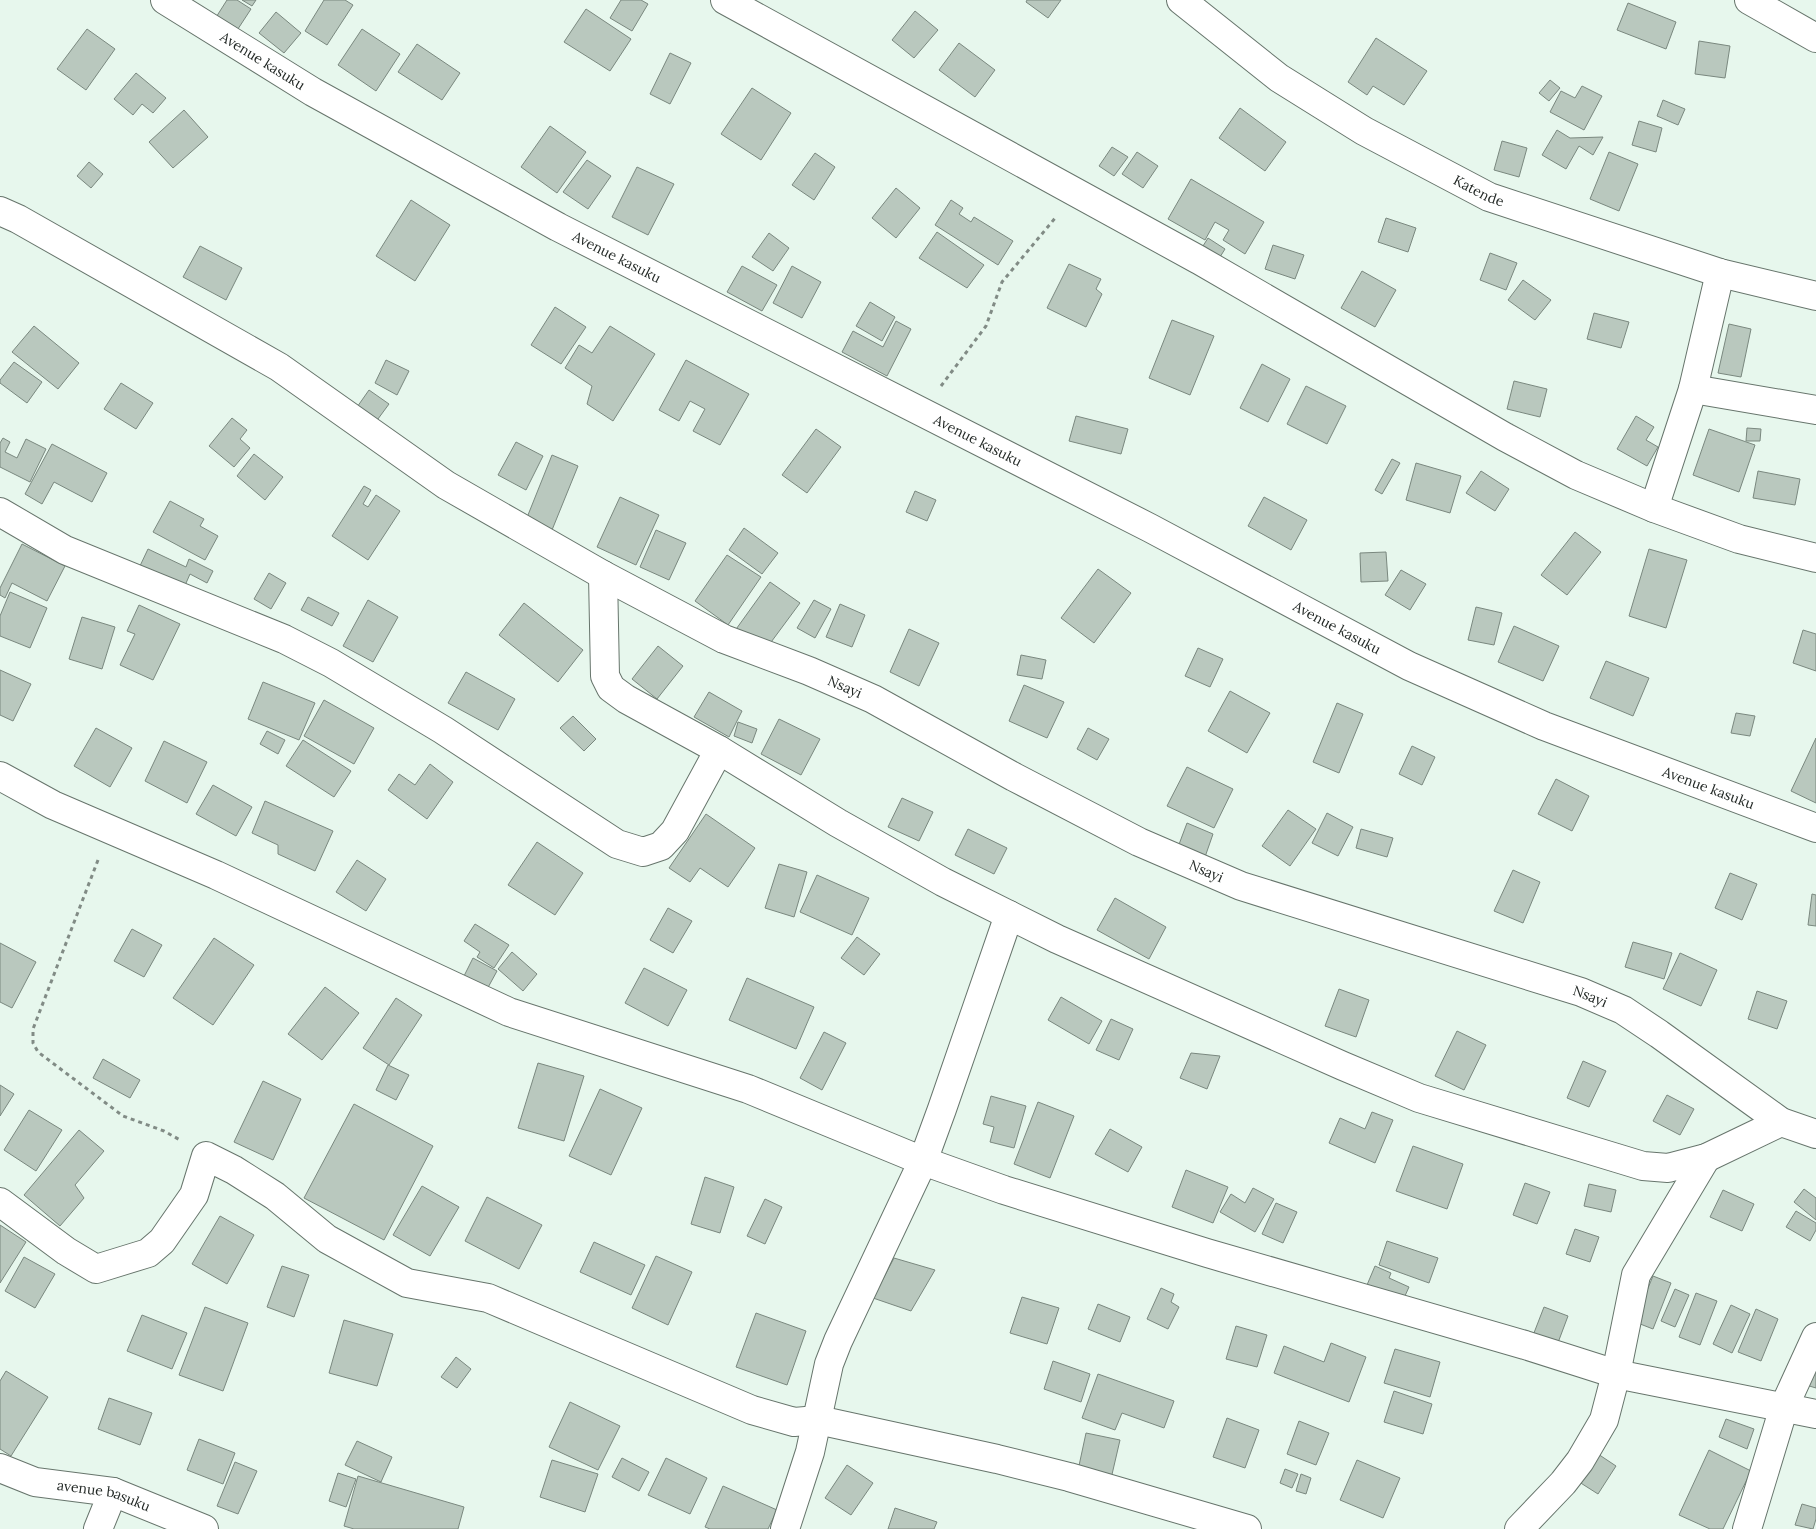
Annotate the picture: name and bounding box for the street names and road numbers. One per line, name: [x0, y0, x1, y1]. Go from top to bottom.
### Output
street label: Avenue kasuku: [216, 27, 308, 94]
street label: Katende: [1450, 171, 1507, 210]
street label: Avenue kasuku: [569, 227, 664, 287]
street label: Avenue kasuku: [930, 410, 1025, 470]
street label: Avenue kasuku: [1289, 596, 1384, 658]
street label: Nsayi: [825, 671, 865, 702]
street label: Avenue kasuku: [1659, 762, 1757, 813]
street label: Nsayi: [1186, 856, 1226, 886]
street label: Nsayi: [1571, 981, 1610, 1011]
street label: avenue basuku: [56, 1476, 153, 1515]

